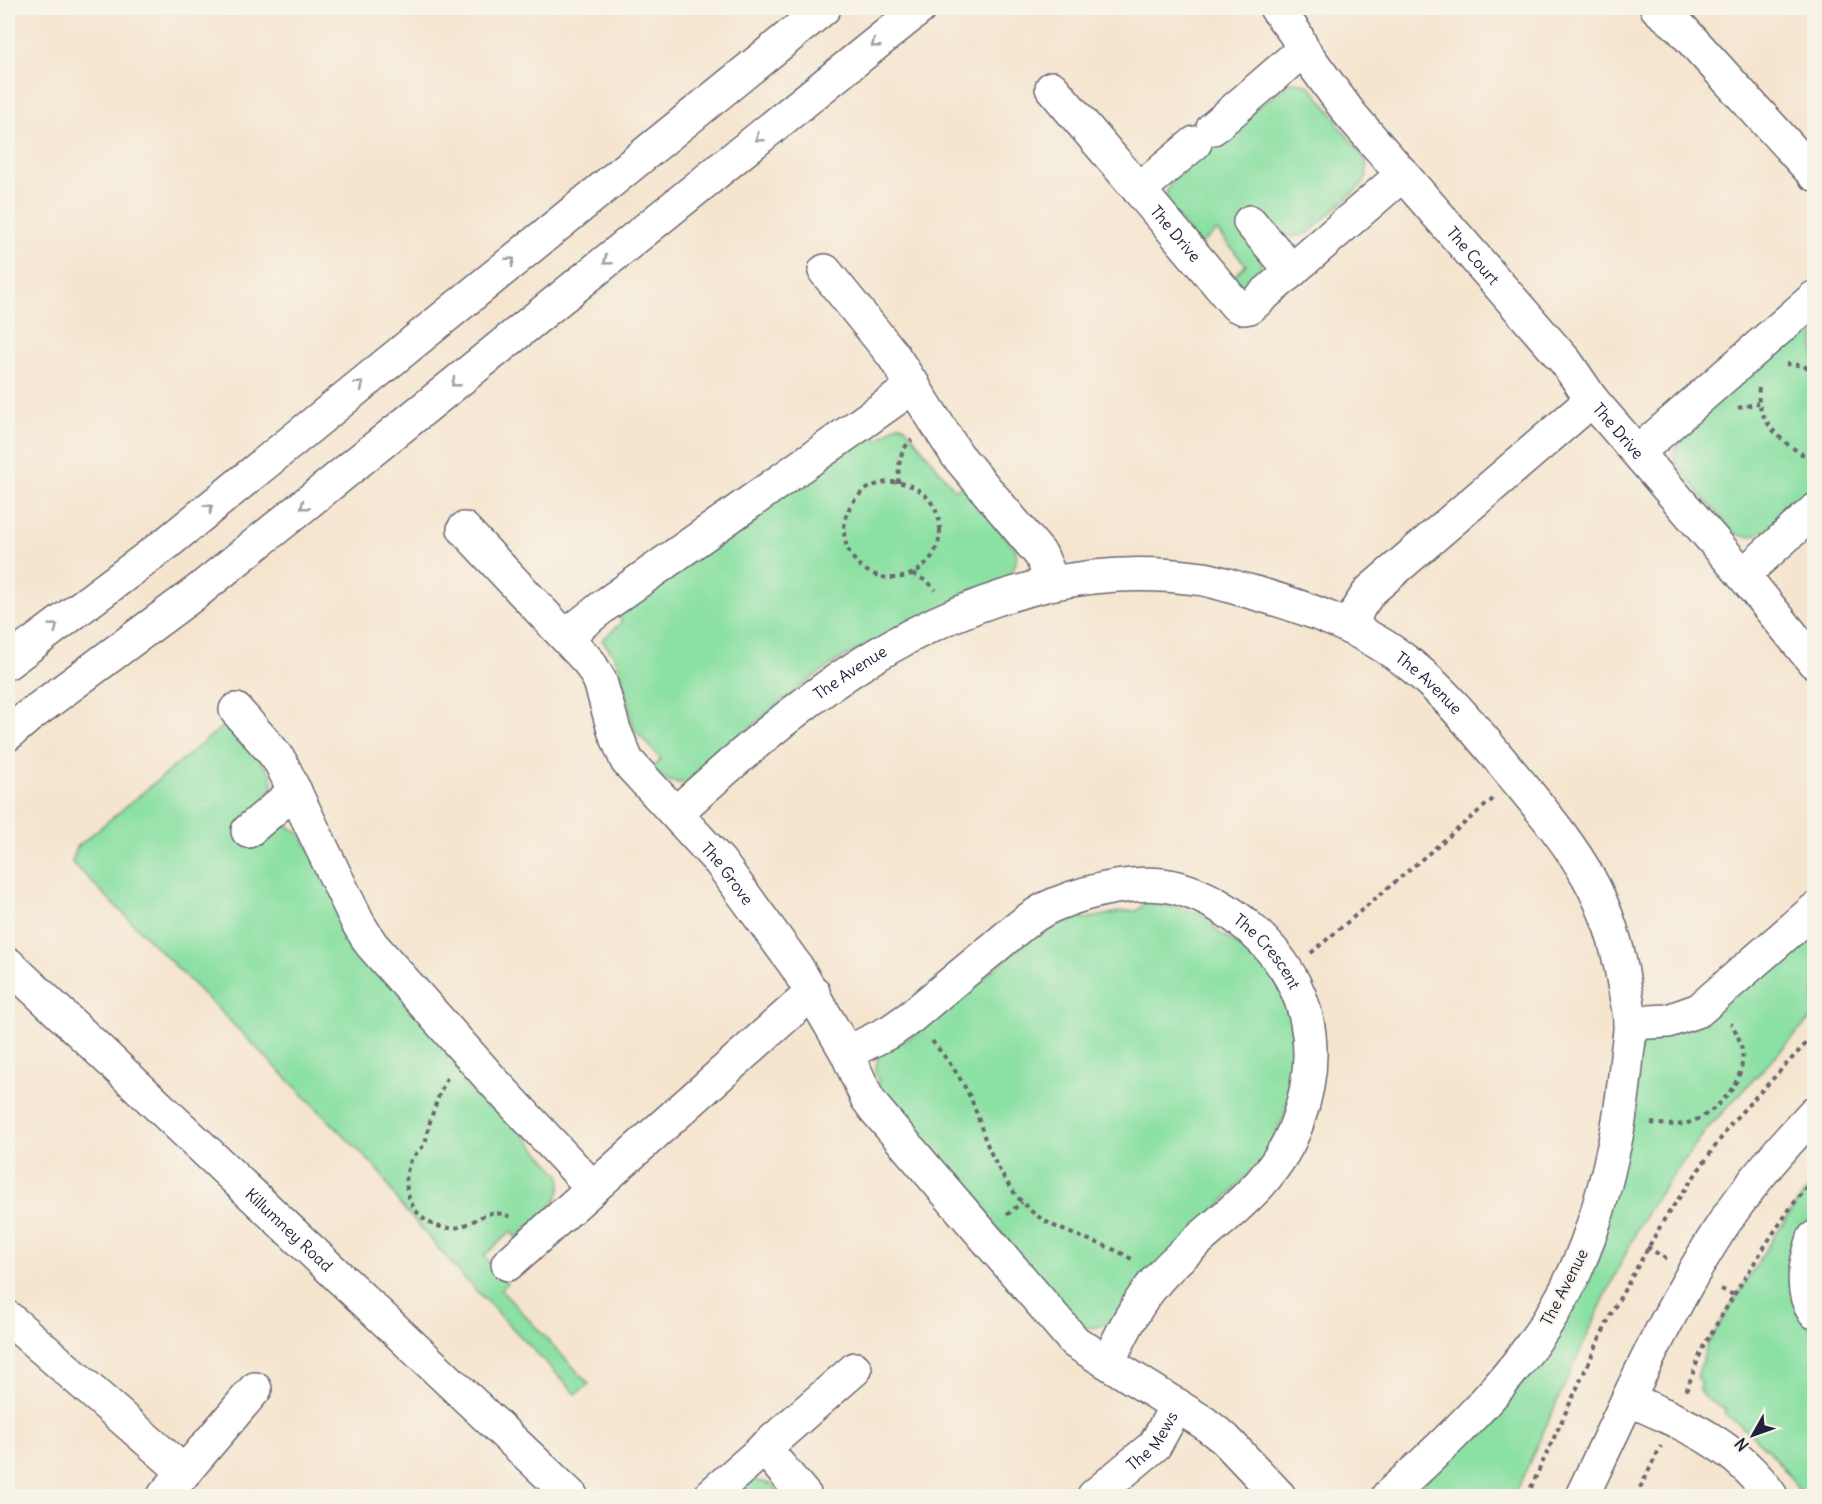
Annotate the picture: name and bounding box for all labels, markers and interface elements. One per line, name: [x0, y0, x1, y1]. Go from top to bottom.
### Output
one-way arrow: [871, 37, 882, 48]
one-way arrow: [755, 131, 766, 142]
street label: The Drive: [1146, 201, 1205, 266]
street label: The Court: [1442, 222, 1504, 289]
one-way arrow: [603, 253, 614, 264]
one-way arrow: [504, 258, 515, 269]
one-way arrow: [451, 376, 462, 387]
one-way arrow: [353, 381, 364, 392]
street label: The Drive: [1589, 398, 1648, 463]
one-way arrow: [300, 498, 311, 509]
one-way arrow: [202, 505, 213, 516]
one-way arrow: [48, 623, 59, 634]
street label: The Avenue: [809, 641, 890, 704]
street label: The Avenue: [1392, 647, 1467, 718]
street label: The Grove: [697, 838, 758, 909]
street label: The Crescent: [1230, 909, 1305, 993]
street label: Killumney Road: [242, 1184, 337, 1276]
street label: The Avenue: [1536, 1245, 1592, 1329]
north arrow: [1723, 1405, 1783, 1465]
street label: The Mews: [1122, 1408, 1182, 1475]
text: N: [1730, 1434, 1753, 1455]

